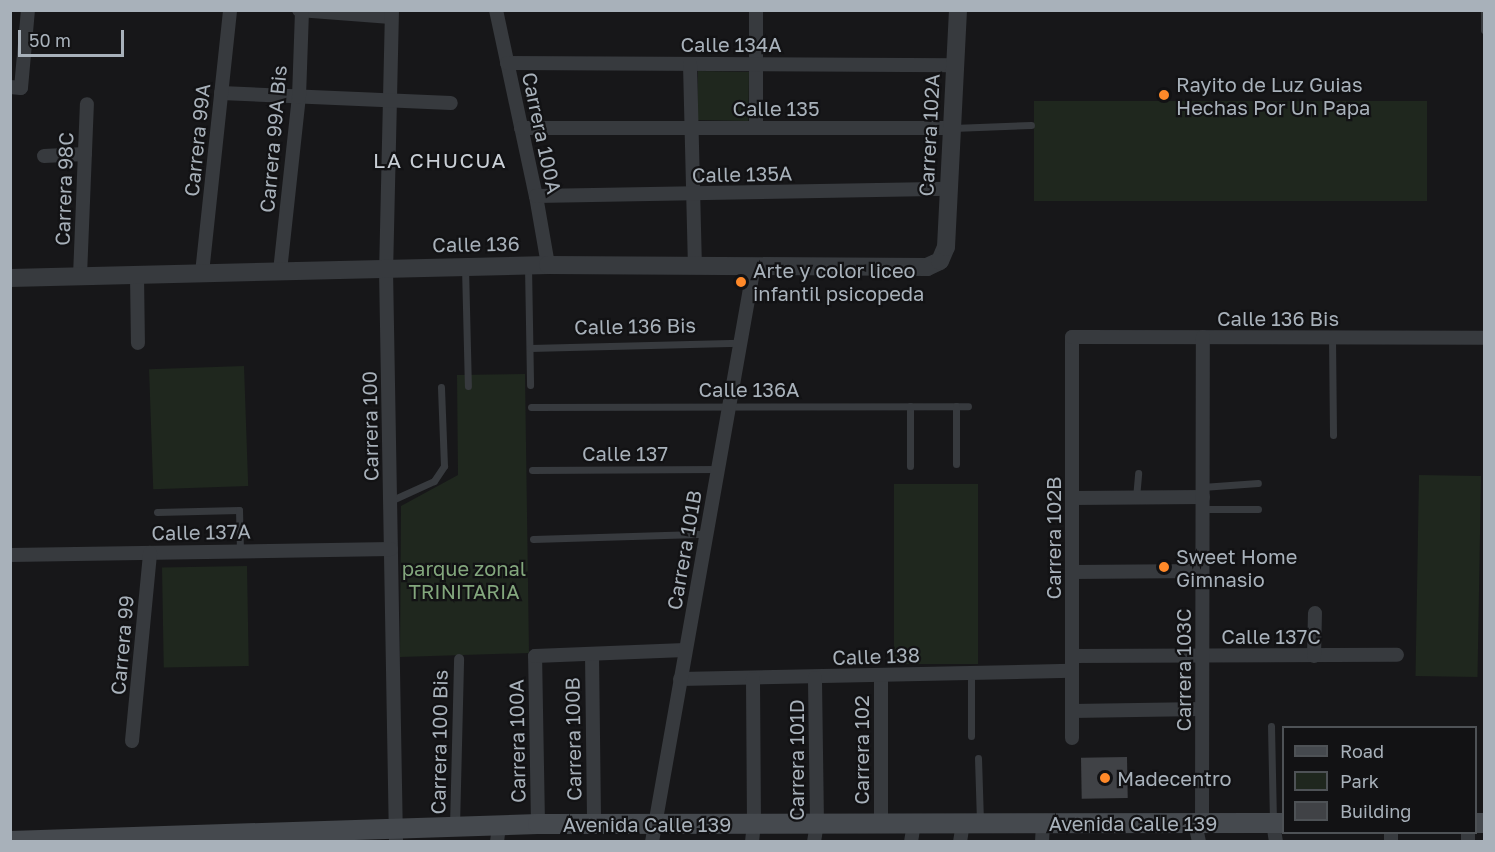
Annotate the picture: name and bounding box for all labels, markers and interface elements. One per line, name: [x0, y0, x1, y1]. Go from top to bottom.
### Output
scale bar: [21, 18, 128, 56]
text: 50 m: [29, 29, 71, 51]
street label: Calle 134A: [680, 32, 782, 56]
street label: Carrera 99A Bis: [255, 64, 291, 214]
street label: Carrera 100A: [517, 70, 567, 196]
place label: Rayito de Luz Guias Hechas Por Un Papa: [1176, 72, 1370, 119]
street label: Carrera 102A: [914, 73, 944, 197]
street label: Carrera 99A: [179, 82, 215, 198]
marker: Rayito de Luz Guias Hechas Por Un Papa: [1157, 88, 1171, 102]
street label: Calle 135: [732, 96, 820, 120]
street label: Carrera 98C: [50, 132, 78, 246]
district label: LA CHUCUA: [373, 147, 507, 173]
street label: Calle 135A: [692, 161, 792, 187]
street label: Calle 136: [432, 231, 520, 257]
place label: Arte y color liceo infantil psicopeda: [753, 258, 924, 305]
marker: Arte y color liceo infantil psicopeda: [734, 275, 748, 289]
street label: Calle 136 Bis: [1217, 306, 1339, 330]
street label: Calle 136 Bis: [574, 313, 696, 339]
street label: Carrera 100: [357, 371, 383, 481]
street label: Calle 136A: [699, 377, 799, 401]
street label: Calle 137: [582, 441, 668, 465]
street label: Carrera 102B: [1041, 477, 1065, 599]
street label: Carrera 101B: [662, 488, 706, 612]
street label: Calle 137A: [151, 519, 251, 545]
place label: Sweet Home Gimnasio: [1176, 544, 1297, 591]
park label: parque zonal TRINITARIA: [402, 556, 526, 603]
marker: Sweet Home Gimnasio: [1157, 560, 1171, 574]
street label: Carrera 99: [106, 594, 138, 696]
street label: Carrera 103C: [1171, 608, 1195, 732]
street label: Calle 137C: [1221, 624, 1321, 648]
street label: Calle 138: [832, 642, 920, 670]
street label: Carrera 100 Bis: [426, 669, 452, 815]
street label: Carrera 100B: [560, 677, 586, 801]
street label: Carrera 100A: [504, 679, 530, 803]
street label: Carrera 102: [849, 695, 873, 805]
street label: Carrera 101D: [784, 699, 808, 821]
legend: [1282, 726, 1477, 834]
text: Road: [1340, 740, 1384, 762]
place label: Madecentro: [1117, 766, 1232, 790]
text: Park: [1340, 770, 1379, 792]
marker: Madecentro: [1098, 771, 1112, 785]
text: Building: [1340, 800, 1411, 822]
street label: Avenida Calle 139: [1049, 811, 1217, 835]
street label: Avenida Calle 139: [563, 812, 731, 836]

